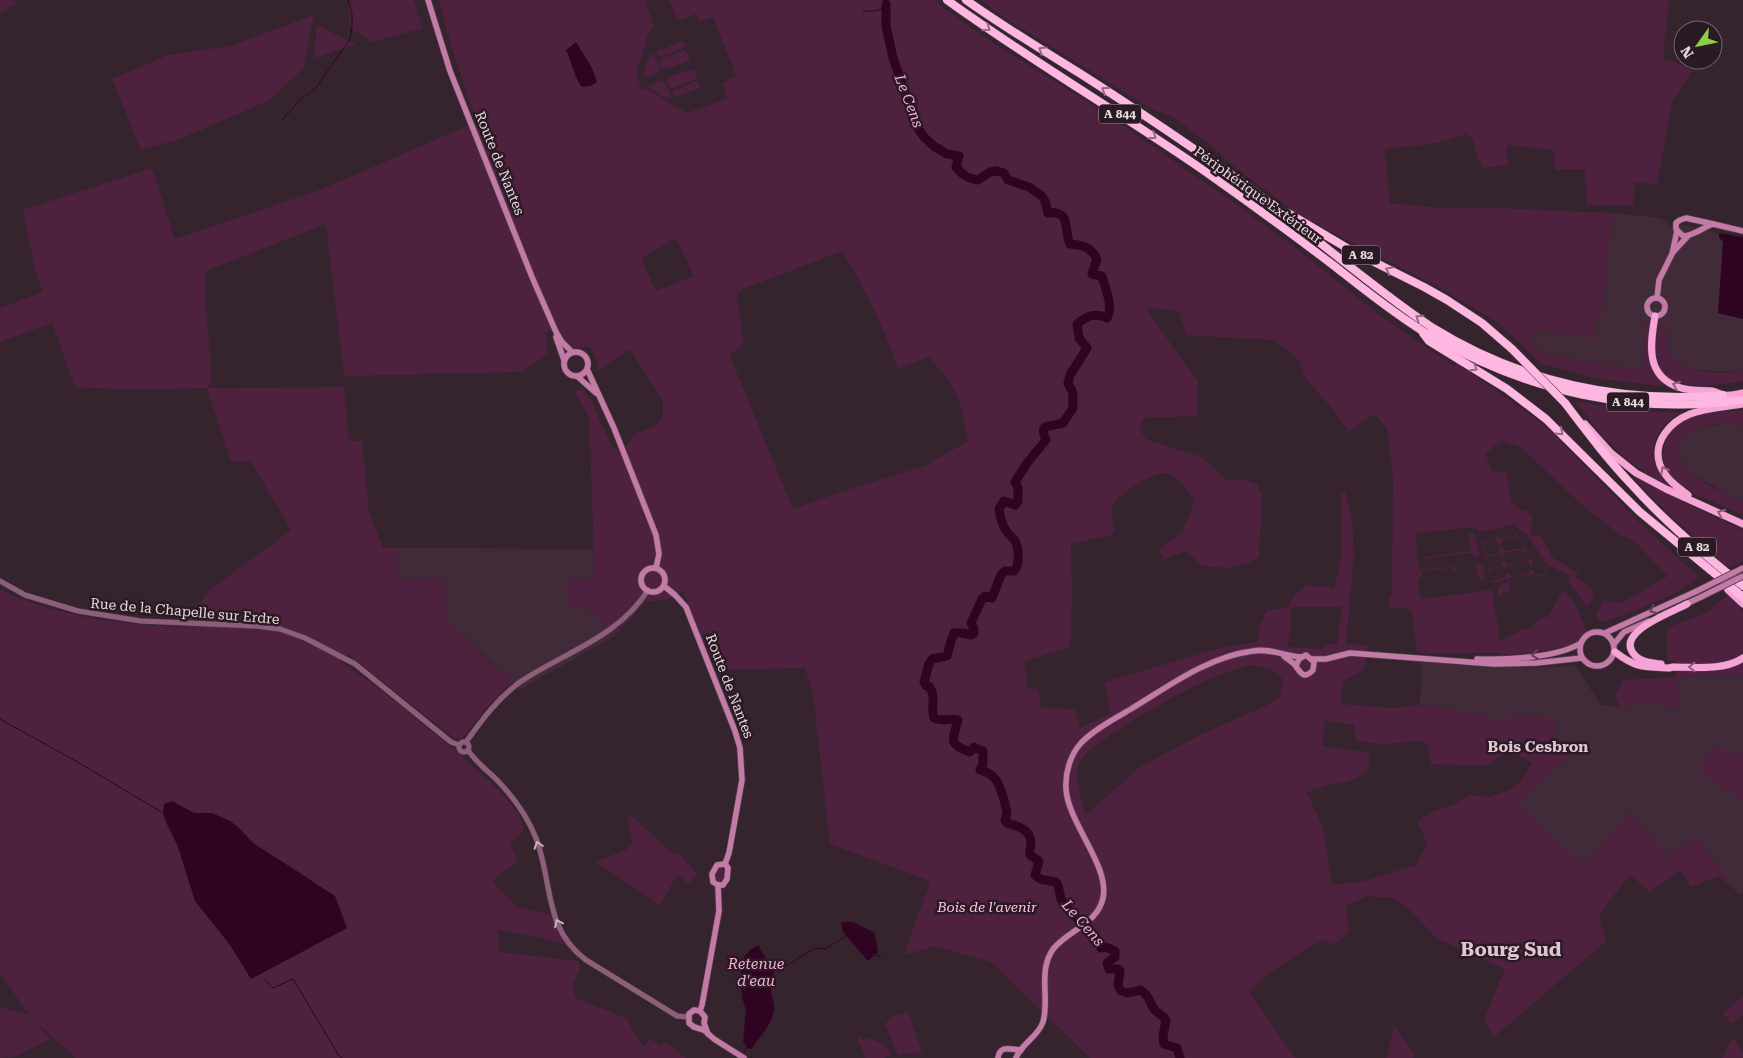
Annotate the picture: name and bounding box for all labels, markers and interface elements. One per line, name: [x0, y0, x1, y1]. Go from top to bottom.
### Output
north arrow: [1673, 20, 1723, 70]
one-way arrow: [981, 22, 991, 31]
text: N: [1677, 43, 1697, 61]
one-way arrow: [1038, 47, 1047, 57]
water label: Le Cens: [890, 71, 927, 130]
one-way arrow: [1102, 87, 1111, 96]
road number: A 844: [1099, 105, 1141, 124]
street label: Route de Nantes: [472, 109, 528, 217]
one-way arrow: [1147, 129, 1156, 139]
street label: Périphérique Extérieur: [1191, 143, 1325, 247]
road number: A 82: [1342, 246, 1380, 264]
one-way arrow: [1385, 266, 1394, 276]
one-way arrow: [1415, 315, 1425, 324]
one-way arrow: [1468, 362, 1477, 372]
one-way arrow: [1672, 381, 1681, 391]
road number: A 844: [1607, 392, 1649, 412]
one-way arrow: [1555, 426, 1564, 435]
one-way arrow: [1660, 466, 1670, 475]
one-way arrow: [1717, 509, 1726, 520]
road number: A 82: [1678, 538, 1716, 556]
street label: Rue de la Chapelle sur Erdre: [90, 595, 281, 627]
one-way arrow: [1649, 604, 1658, 615]
street label: Route de Nantes: [703, 632, 757, 741]
one-way arrow: [1530, 650, 1539, 660]
one-way arrow: [1687, 661, 1695, 672]
district label: Bois Cesbron: [1488, 738, 1588, 756]
one-way arrow: [534, 841, 544, 849]
water label: Le Cens: [1057, 895, 1108, 950]
park label: Bois de l'avenir: [936, 899, 1037, 915]
one-way arrow: [554, 920, 564, 929]
district label: Bourg Sud: [1461, 938, 1562, 961]
water label: Retenue d'eau: [727, 955, 785, 990]

